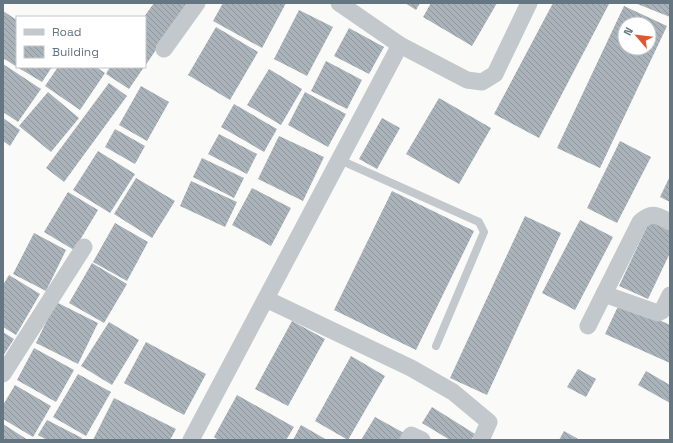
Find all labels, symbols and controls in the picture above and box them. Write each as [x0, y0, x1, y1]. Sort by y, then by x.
legend [16, 16, 146, 68]
north arrow [617, 16, 657, 56]
text: Road [52, 24, 81, 40]
text: N [620, 25, 636, 38]
text: Building [52, 44, 99, 60]

